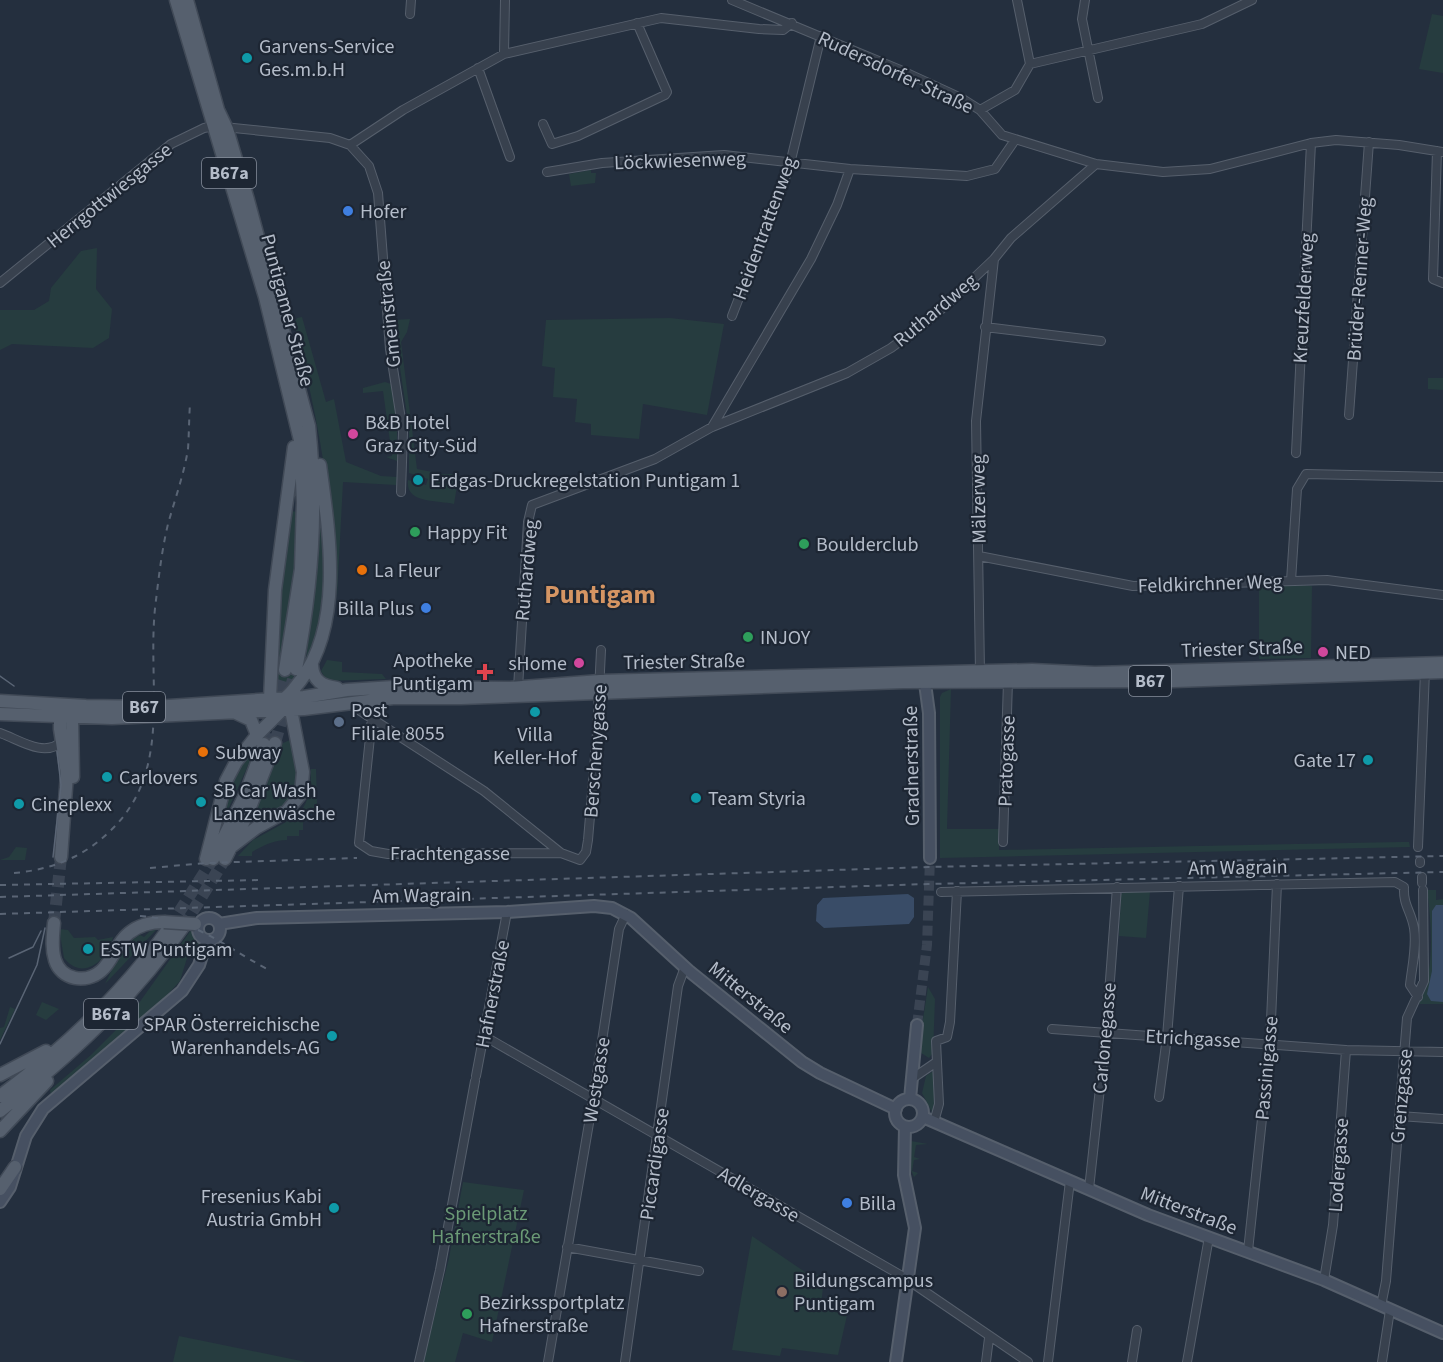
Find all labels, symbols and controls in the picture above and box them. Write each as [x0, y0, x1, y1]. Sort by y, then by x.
street label: Rudersdorfer Straße [813, 25, 978, 121]
place label: Garvens-Service Ges.m.b.H [259, 33, 394, 84]
marker: Garvens-Service Ges.m.b.H [240, 51, 254, 65]
street label: Herrgottwiesgasse [41, 136, 178, 255]
street label: Löckwiesenweg [614, 145, 746, 177]
street label: Heidentrattenweg [726, 153, 804, 304]
road number: B67a [202, 158, 256, 188]
street label: Brüder-Renner-Weg [1340, 196, 1380, 362]
place label: Hofer [360, 198, 406, 226]
marker: Hofer [341, 204, 355, 218]
street label: Puntigamer Straße [253, 231, 321, 390]
street label: Kreuzfelderweg [1287, 232, 1321, 364]
street label: Gmeinstraße [369, 259, 409, 369]
street label: Ruthardweg [888, 267, 984, 354]
place label: B&B Hotel Graz City-Süd [365, 409, 477, 460]
marker: B&B Hotel Graz City-Süd [346, 427, 360, 441]
street label: Mälzerweg [964, 454, 994, 544]
place label: Erdgas-Druckregelstation Puntigam 1 [430, 467, 740, 495]
marker: Erdgas-Druckregelstation Puntigam 1 [411, 473, 425, 487]
street label: Ruthardweg [509, 518, 545, 622]
place label: Happy Fit [427, 519, 507, 547]
marker: Happy Fit [408, 525, 422, 539]
place label: Boulderclub [816, 531, 919, 559]
marker: Boulderclub [797, 537, 811, 551]
place label: La Fleur [374, 557, 441, 585]
marker: La Fleur [355, 563, 369, 577]
street label: Feldkirchner Weg [1137, 567, 1283, 601]
district label: Puntigam [544, 576, 656, 613]
place label: Billa Plus [337, 595, 414, 623]
marker: Billa Plus [419, 601, 433, 615]
place label: INJOY [760, 624, 811, 652]
marker: INJOY [741, 630, 755, 644]
street label: Triester Straße [1181, 633, 1303, 665]
place label: NED [1335, 639, 1371, 667]
marker: NED [1316, 645, 1330, 659]
place label: Apotheke Puntigam [392, 647, 473, 698]
street label: Triester Straße [623, 647, 745, 677]
place label: sHome [508, 650, 567, 678]
marker: sHome [572, 656, 586, 670]
marker: Apotheke Puntigam [478, 665, 492, 679]
road number: B67 [1129, 666, 1171, 696]
street label: Berschenygasse [577, 683, 615, 819]
road number: B67 [123, 692, 165, 722]
place label: Post Filiale 8055 [351, 697, 445, 748]
marker: Villa Keller-Hof [528, 705, 542, 719]
street label: Gradnerstraße [897, 705, 927, 826]
marker: Post Filiale 8055 [332, 715, 346, 729]
street label: Pratogasse [991, 715, 1023, 807]
place label: Villa Keller-Hof [493, 721, 578, 772]
place label: Subway [215, 739, 282, 767]
marker: Subway [196, 745, 210, 759]
place label: Gate 17 [1294, 747, 1356, 775]
marker: Gate 17 [1361, 753, 1375, 767]
place label: Carlovers [119, 764, 198, 792]
marker: Carlovers [100, 770, 114, 784]
place label: SB Car Wash Lanzenwäsche [213, 777, 336, 828]
place label: Team Styria [708, 785, 806, 813]
place label: Cineplexx [31, 791, 112, 819]
marker: Team Styria [689, 791, 703, 805]
marker: SB Car Wash Lanzenwäsche [194, 795, 208, 809]
marker: Cineplexx [12, 797, 26, 811]
street label: Frachtengasse [390, 840, 510, 868]
street label: Am Wagrain [1188, 853, 1288, 883]
street label: Am Wagrain [372, 881, 472, 911]
place label: ESTW Puntigam [100, 936, 233, 964]
street label: Hafnerstraße [469, 938, 517, 1051]
marker: ESTW Puntigam [81, 942, 95, 956]
street label: Mitterstraße [702, 955, 799, 1041]
street label: Carlonegasse [1086, 981, 1124, 1095]
road number: B67a [84, 999, 138, 1029]
place label: SPAR Österreichische Warenhandels-AG [143, 1011, 320, 1062]
street label: Passinigasse [1248, 1015, 1286, 1121]
street label: Etrichgasse [1145, 1023, 1241, 1055]
marker: SPAR Österreichische Warenhandels-AG [325, 1029, 339, 1043]
street label: Westgasse [576, 1035, 618, 1125]
street label: Grenzgasse [1384, 1048, 1420, 1145]
street label: Piccardigasse [633, 1106, 677, 1222]
street label: Lodergasse [1322, 1117, 1356, 1213]
street label: Adlergasse [712, 1160, 805, 1230]
street label: Mitterstraße [1136, 1180, 1241, 1242]
place label: Fresenius Kabi Austria GmbH [201, 1183, 322, 1234]
place label: Billa [859, 1190, 896, 1218]
marker: Billa [840, 1196, 854, 1210]
park label: Spielplatz Hafnerstraße [431, 1200, 541, 1251]
marker: Fresenius Kabi Austria GmbH [327, 1201, 341, 1215]
place label: Bildungscampus Puntigam [794, 1267, 933, 1318]
marker: Bildungscampus Puntigam [775, 1285, 789, 1299]
place label: Bezirkssportplatz Hafnerstraße [479, 1289, 625, 1340]
marker: Bezirkssportplatz Hafnerstraße [460, 1307, 474, 1321]

